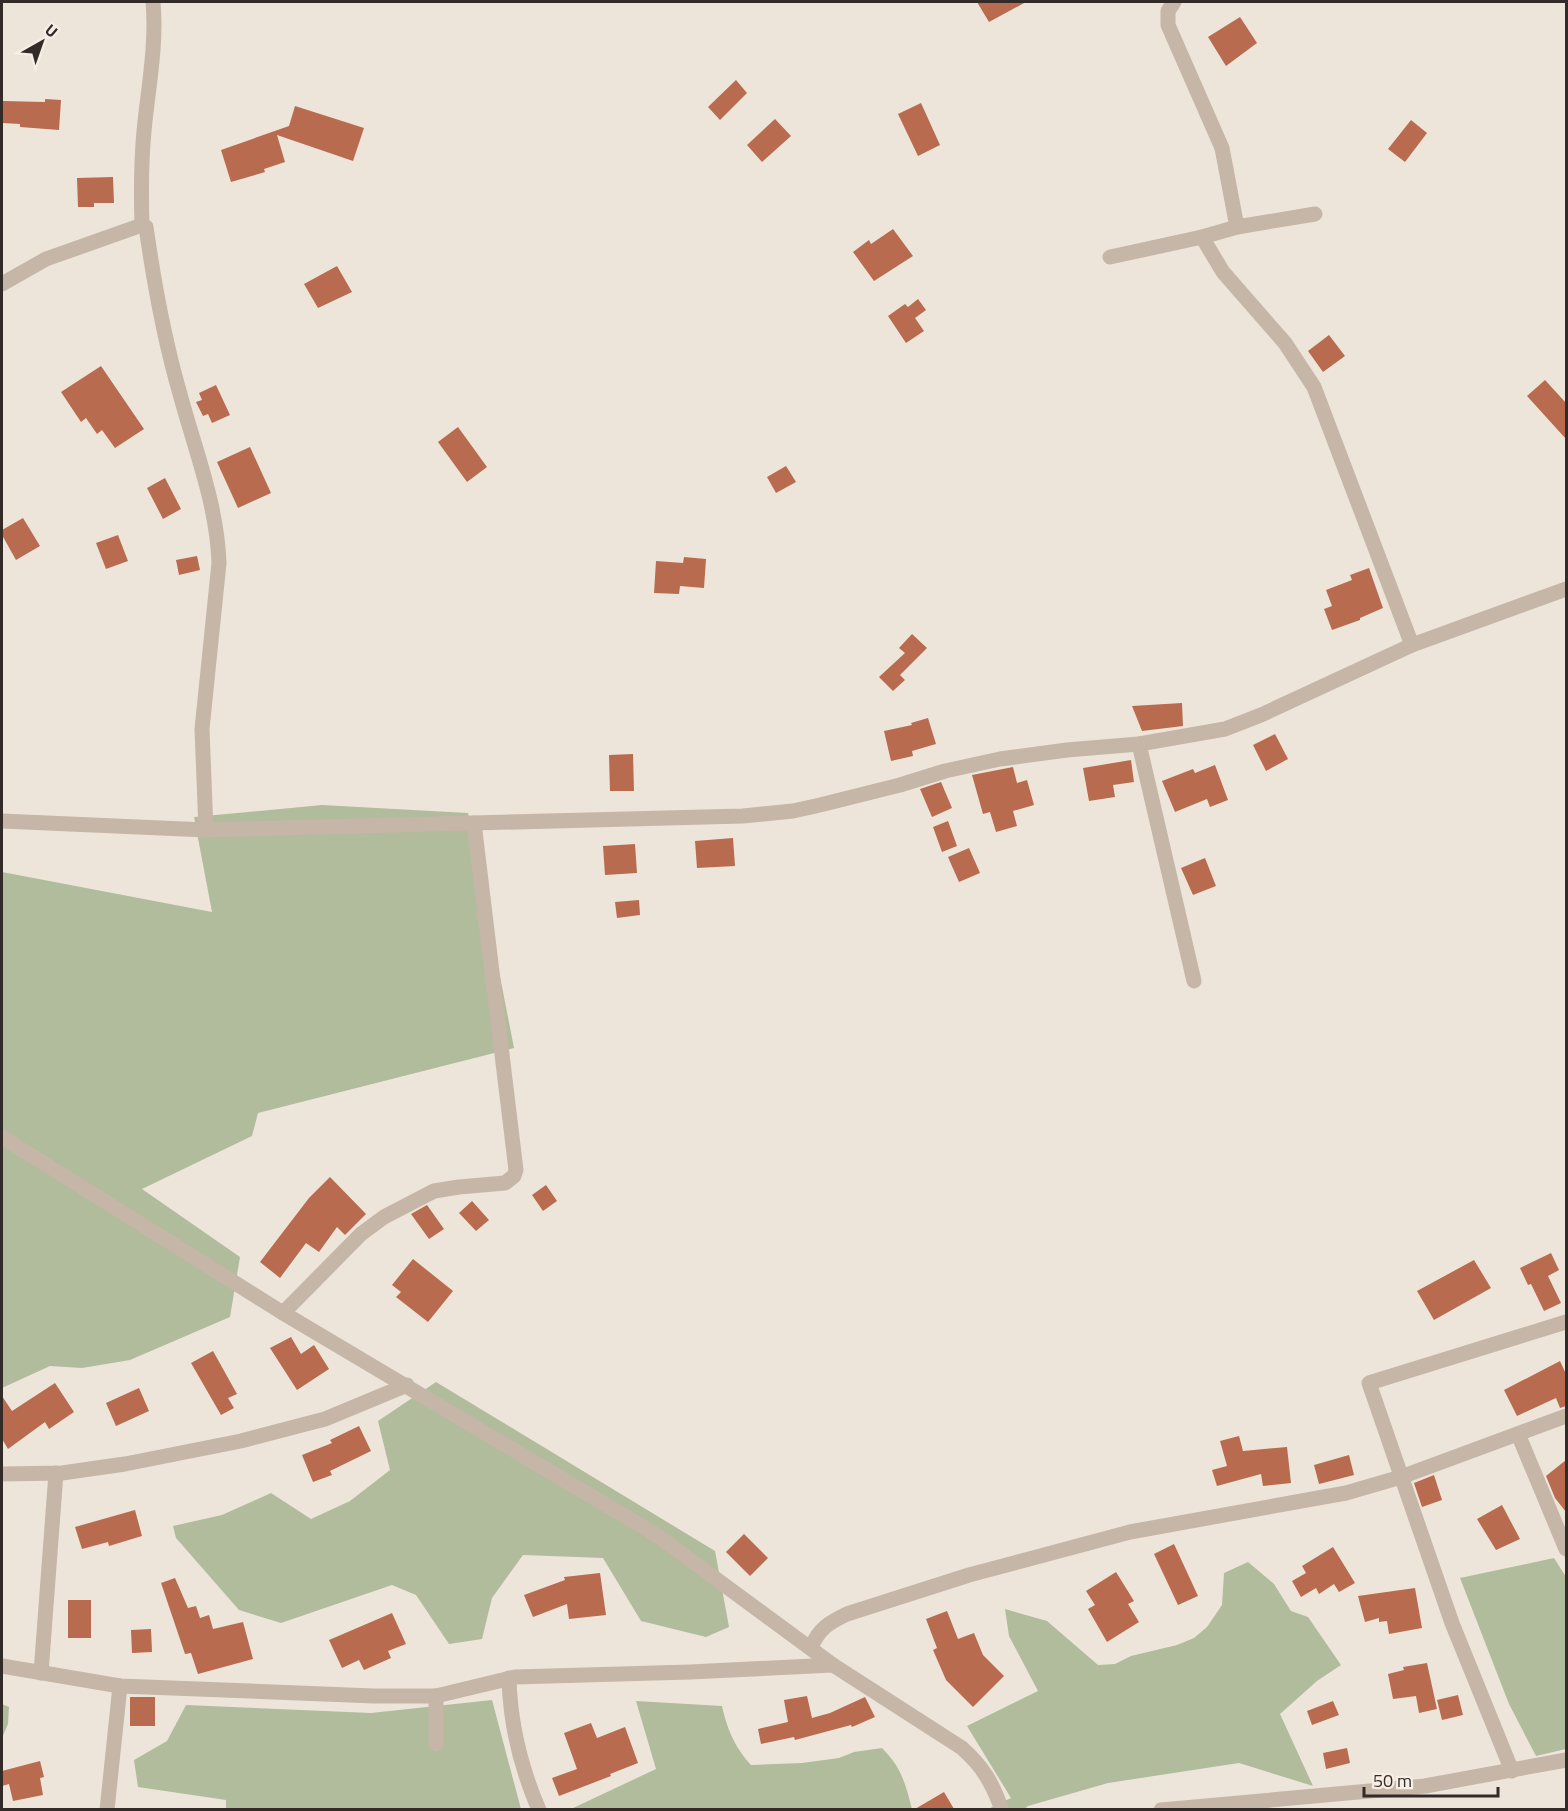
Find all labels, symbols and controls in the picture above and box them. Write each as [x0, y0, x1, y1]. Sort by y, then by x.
north arrow [12, 12, 72, 72]
text: U [40, 18, 63, 43]
scale bar [1364, 1760, 1498, 1798]
text: 50 m [1373, 1767, 1412, 1794]

